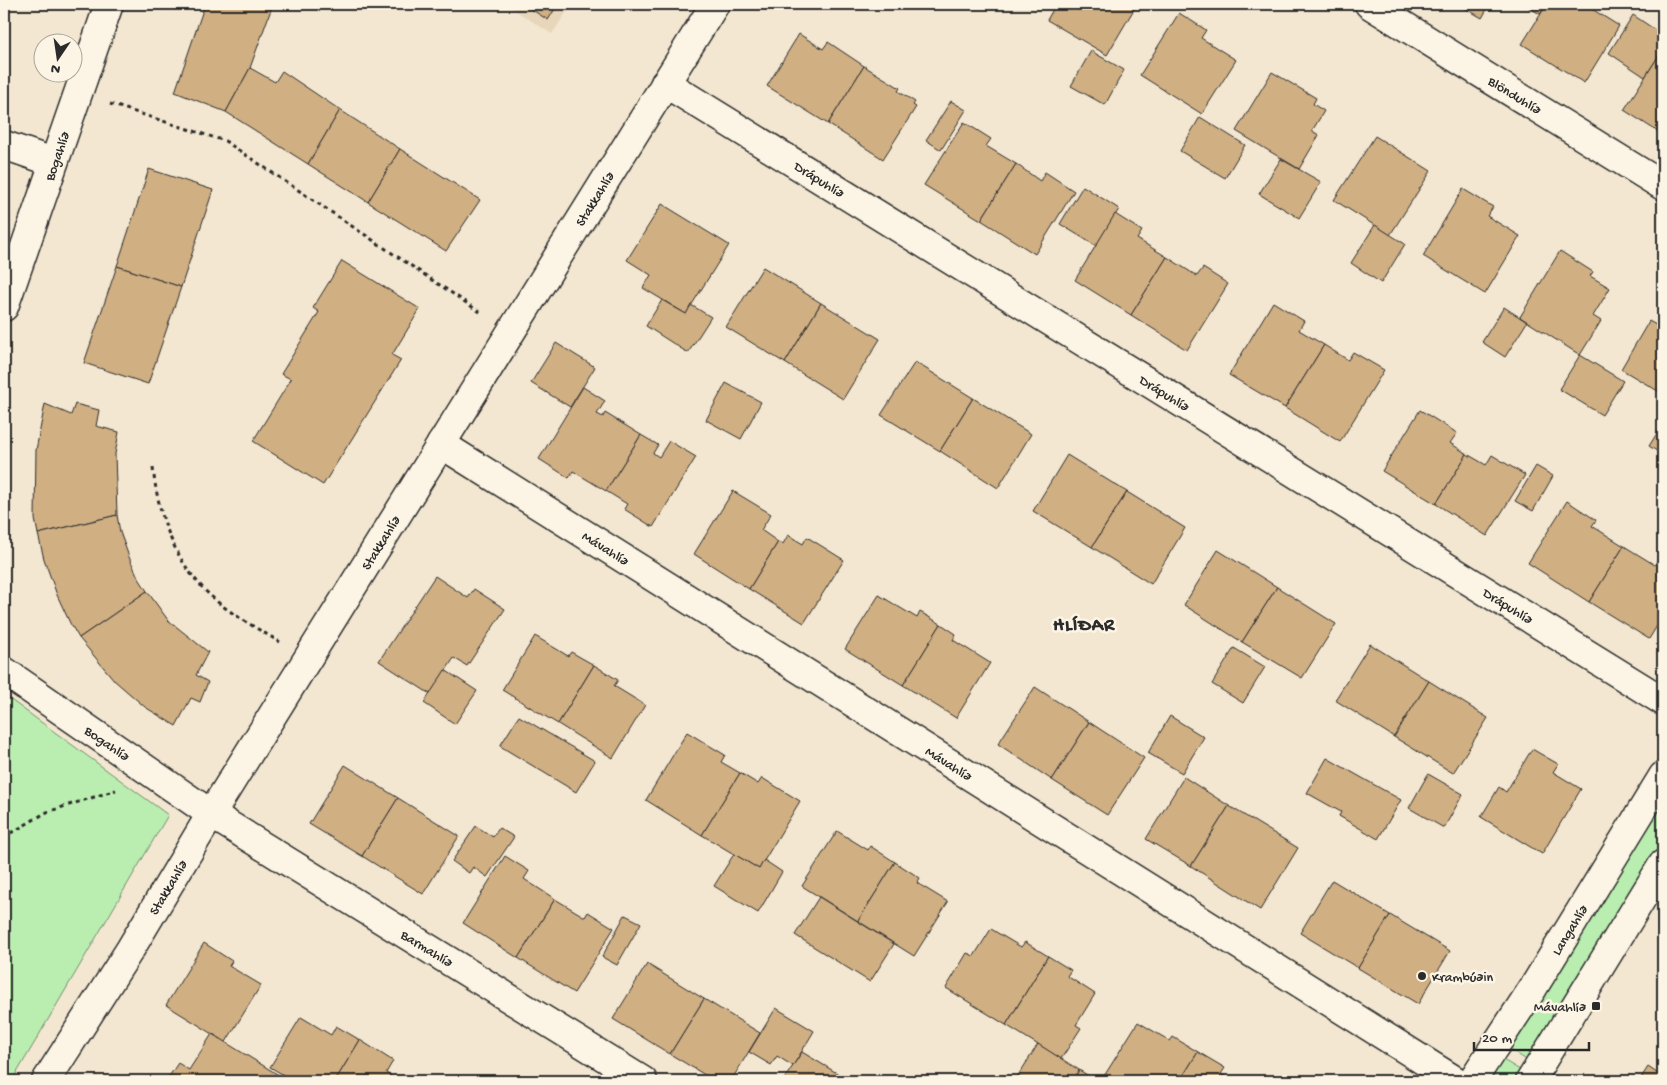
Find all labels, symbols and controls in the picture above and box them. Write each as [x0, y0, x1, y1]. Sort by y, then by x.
north arrow [32, 32, 82, 82]
text: N [49, 59, 62, 78]
street label: Blönduhlíð [1483, 73, 1544, 120]
street label: Bogahlíð [42, 130, 75, 184]
street label: Drápuhlíð [789, 158, 847, 203]
street label: Stakkahlíð [573, 169, 620, 230]
street label: Drápuhlíð [1134, 372, 1192, 417]
street label: Stakkahlíð [359, 513, 406, 574]
street label: Mávahlíð [578, 529, 631, 571]
street label: Drápuhlíð [1478, 585, 1535, 629]
district label: HLÍÐAR [1053, 615, 1115, 638]
street label: Bogahlíð [80, 723, 132, 766]
street label: Mávahlíð [921, 744, 975, 786]
street label: Stakkahlíð [147, 858, 193, 919]
street label: Langahlíð [1549, 902, 1593, 959]
street label: Barmahlíð [396, 927, 455, 972]
marker: Krambúðin [1416, 970, 1428, 982]
place label: Krambúðin [1432, 970, 1493, 987]
place label: Mávahlíð [1534, 1000, 1586, 1017]
marker: Mávahlíð [1590, 1000, 1602, 1012]
scale bar [1474, 1020, 1590, 1052]
text: 20 m [1482, 1030, 1512, 1048]

